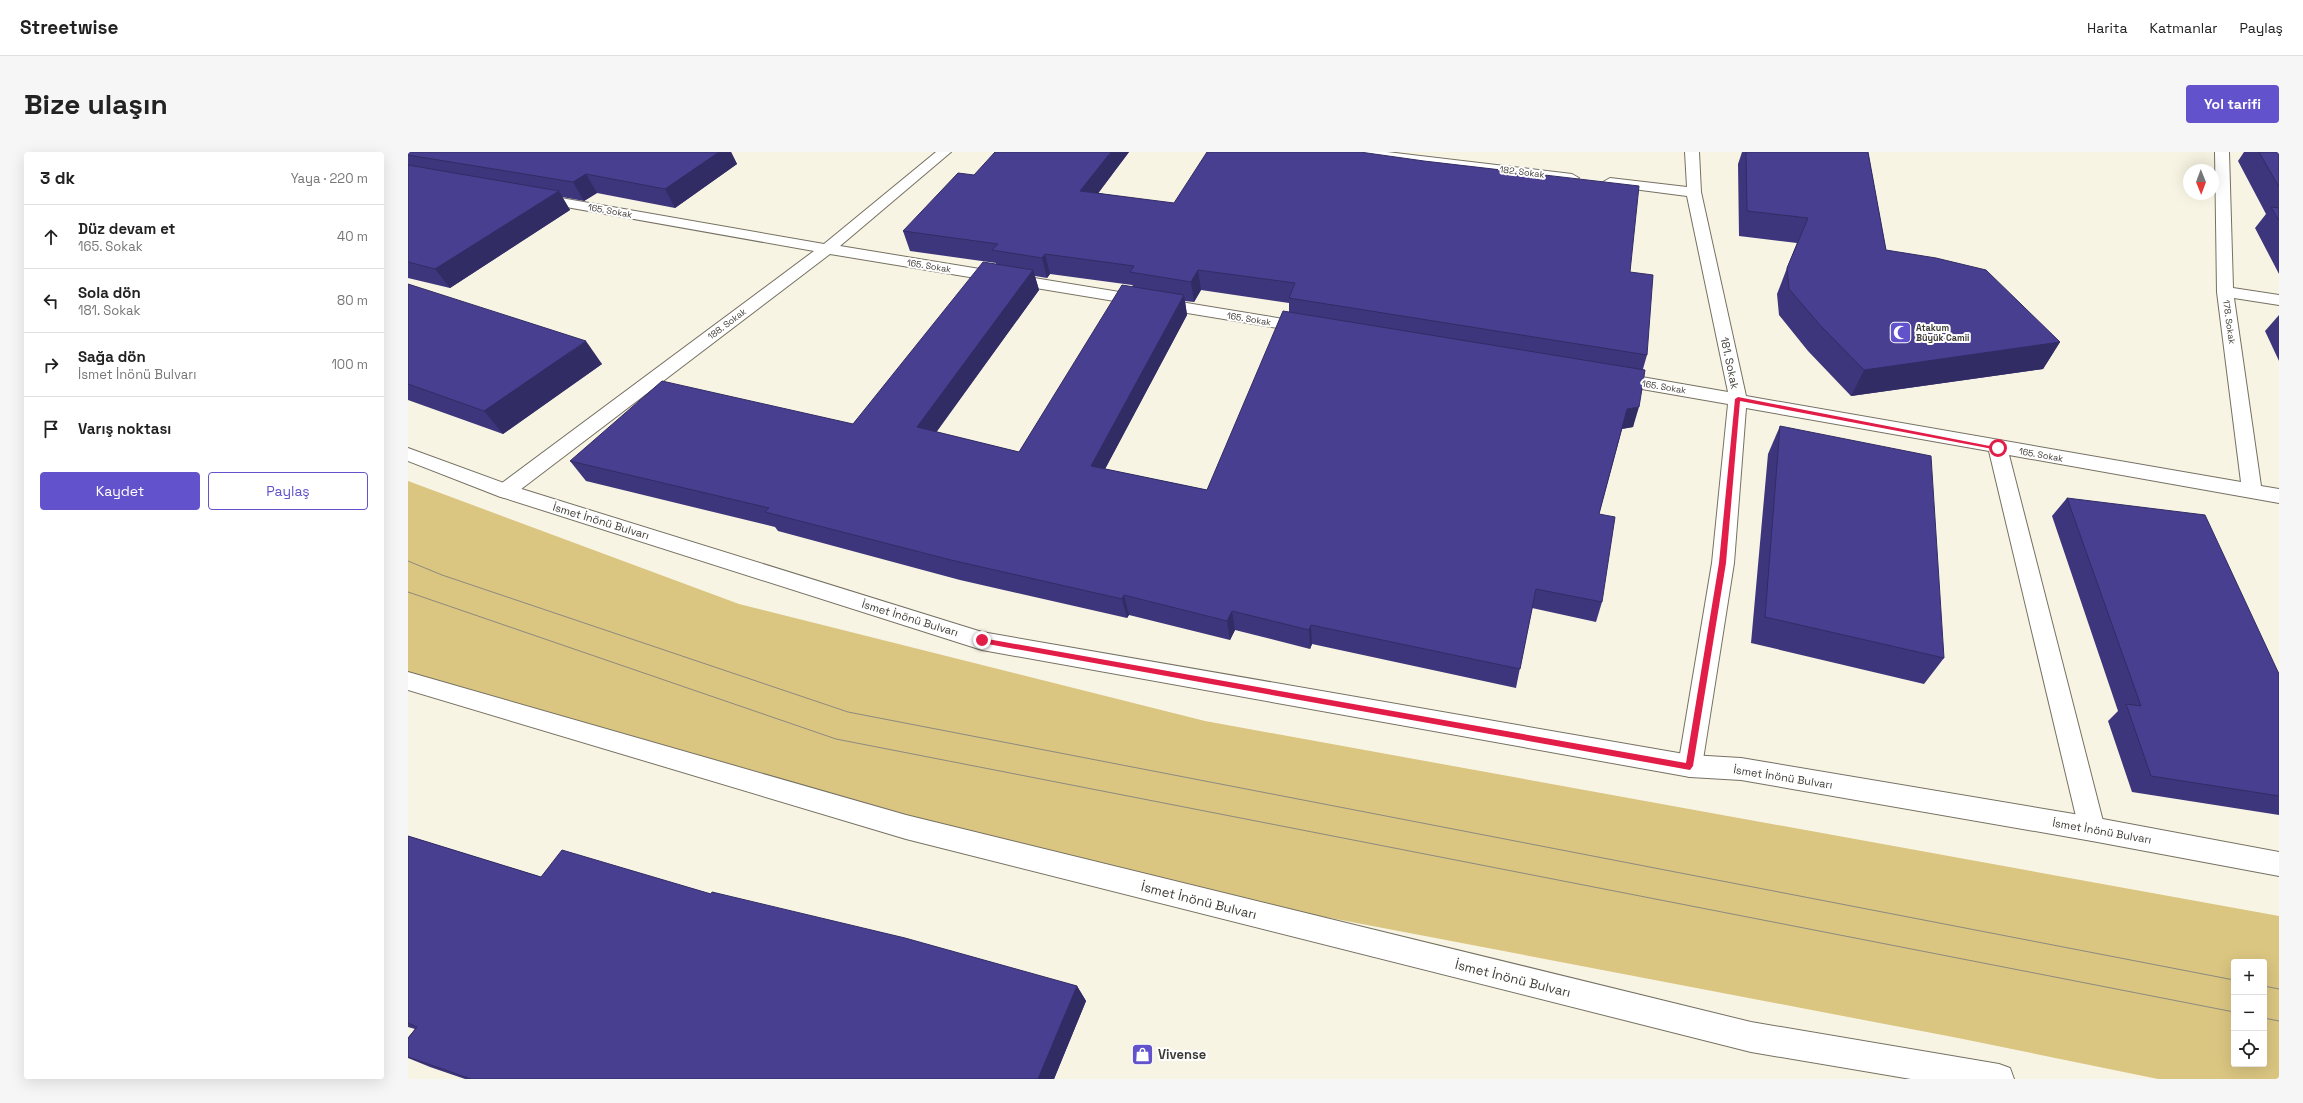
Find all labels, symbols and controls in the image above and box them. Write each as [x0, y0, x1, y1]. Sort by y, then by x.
text: Streetwise [20, 15, 119, 40]
text: Harita [2087, 19, 2127, 37]
text: Katmanlar [2149, 19, 2218, 37]
text: Paylaş [2240, 19, 2283, 37]
button: Yol tarifi [2186, 85, 2279, 123]
text: Bize ulaşın [24, 86, 168, 122]
street label: 182. Sokak [1499, 163, 1545, 181]
north arrow [2183, 164, 2219, 200]
text: 3 dk [40, 167, 75, 189]
text: Yaya · 220 m [291, 170, 368, 187]
street label: 165. Sokak [587, 201, 633, 221]
text: Düz devam et [78, 219, 175, 238]
icon: ahead [40, 226, 62, 248]
text: 40 m [337, 228, 368, 245]
text: 165. Sokak [78, 238, 143, 255]
street label: 165. Sokak [906, 257, 952, 275]
text: Sola dön [78, 283, 141, 302]
icon: left [40, 290, 62, 312]
text: 80 m [337, 292, 368, 309]
street label: 178. Sokak [2220, 299, 2238, 345]
text: 181. Sokak [78, 302, 140, 319]
street label: 188. Sokak [705, 306, 749, 342]
street label: 165. Sokak [1226, 310, 1272, 328]
mosque icon: Atakum Büyük Camii [1888, 320, 1914, 346]
place label: Atakum Büyük Camii [1916, 322, 1969, 344]
street label: 181. Sokak [1718, 336, 1742, 390]
text: Sağa dön [78, 347, 146, 366]
icon: right [40, 354, 62, 376]
text: 100 m [331, 356, 368, 373]
text: İsmet İnönü Bulvarı [78, 366, 196, 383]
street label: 165. Sokak [1641, 378, 1687, 396]
icon: arrive [40, 418, 62, 440]
text: Varış noktası [78, 419, 171, 438]
route start [1989, 439, 2007, 457]
street label: 165. Sokak [2018, 445, 2064, 465]
button: Kaydet [40, 472, 200, 510]
button: Paylaş [208, 472, 368, 510]
street label: İsmet İnönü Bulvarı [551, 500, 651, 542]
street label: İsmet İnönü Bulvarı [860, 597, 960, 639]
route end [973, 631, 991, 649]
street label: İsmet İnönü Bulvarı [1732, 762, 1834, 792]
street label: İsmet İnönü Bulvarı [2051, 815, 2153, 847]
street label: İsmet İnönü Bulvarı [1139, 878, 1258, 923]
street label: İsmet İnönü Bulvarı [1453, 956, 1572, 1001]
map controls [2231, 959, 2267, 1067]
button: + [2231, 959, 2267, 995]
button: − [2231, 995, 2267, 1031]
button: locate [2231, 1031, 2267, 1067]
shop icon: Vivense [1130, 1041, 1156, 1067]
place label: Vivense [1158, 1046, 1206, 1063]

